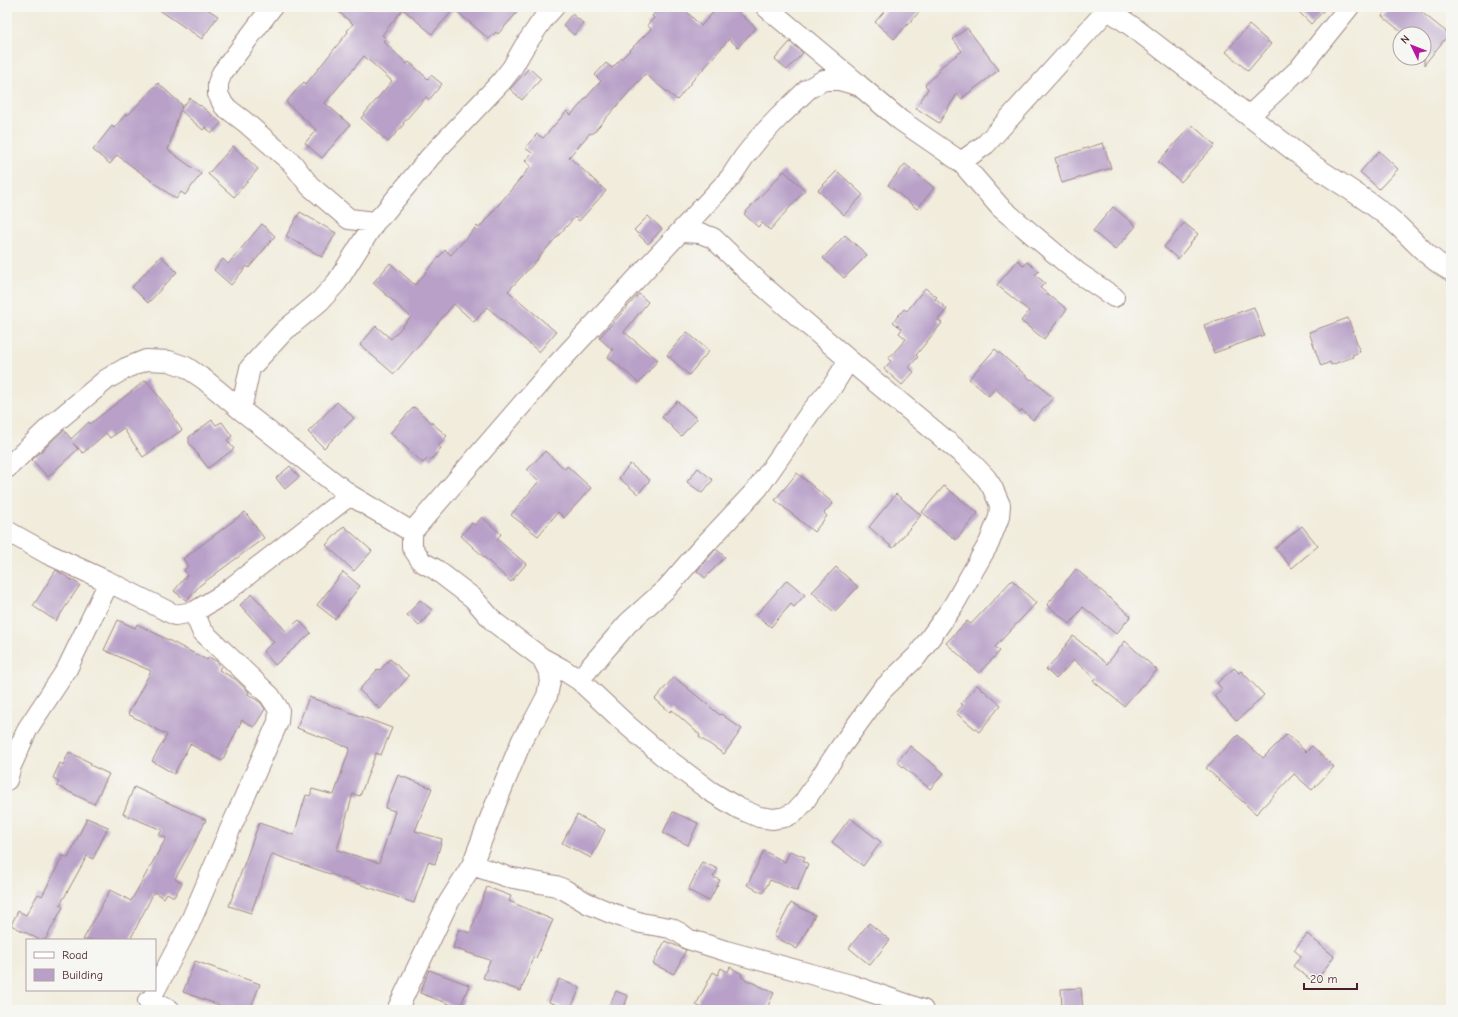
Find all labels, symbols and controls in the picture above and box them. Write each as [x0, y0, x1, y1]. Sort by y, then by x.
north arrow [1392, 26, 1432, 66]
text: N [1398, 32, 1412, 47]
legend [26, 939, 156, 991]
text: Road [62, 948, 88, 962]
scale bar [1304, 965, 1357, 991]
text: Building [62, 968, 103, 982]
text: 20 m [1310, 972, 1338, 986]

